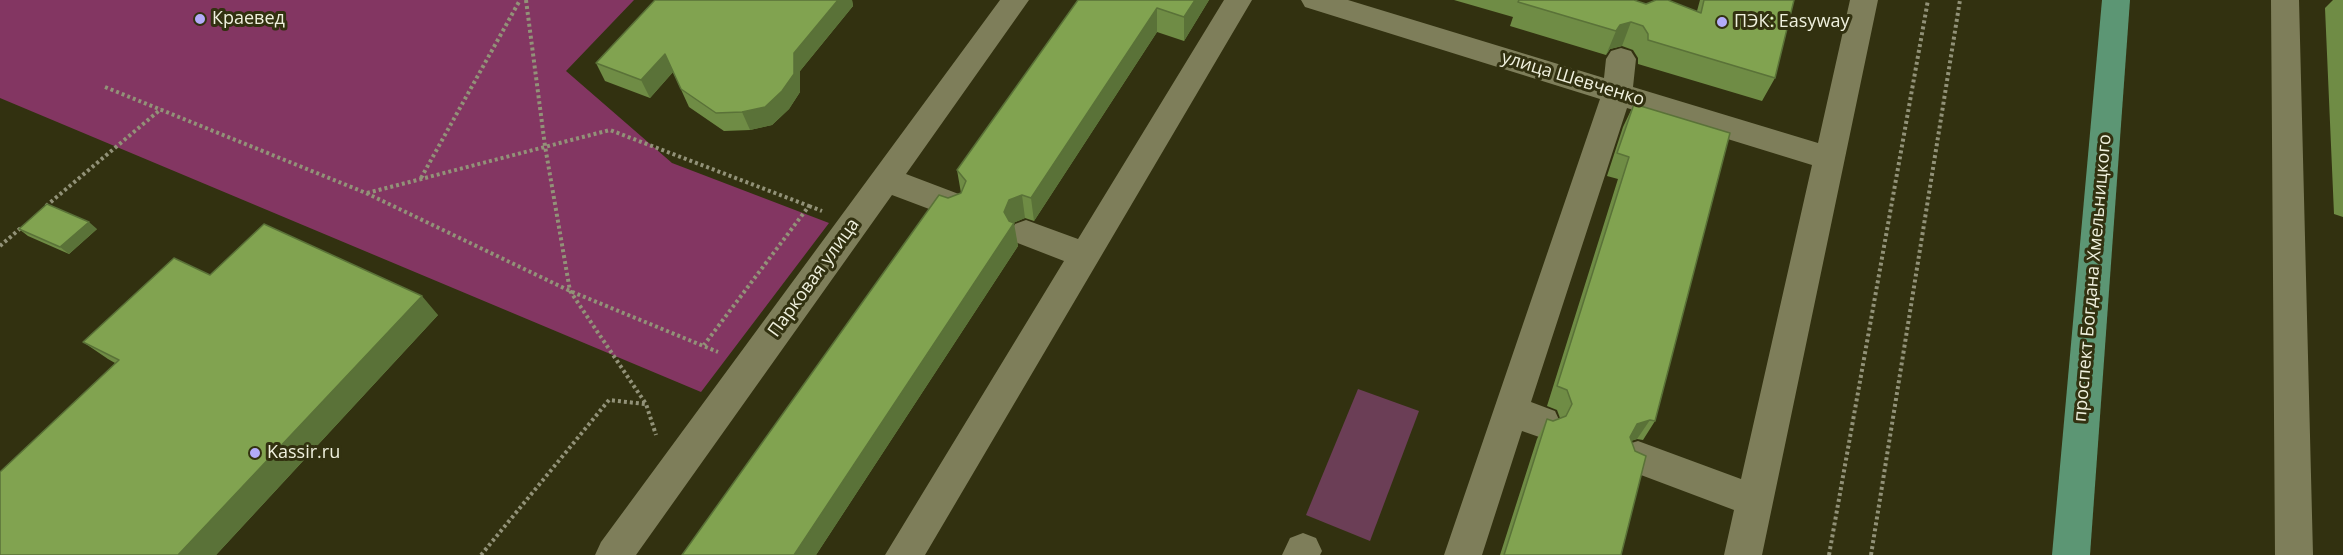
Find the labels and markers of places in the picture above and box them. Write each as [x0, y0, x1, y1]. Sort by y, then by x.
place label: Краевед [212, 8, 285, 30]
place label: ПЭК: Easyway [1734, 11, 1849, 33]
marker: Краевед [193, 12, 207, 26]
marker: ПЭК: Easyway [1715, 15, 1729, 29]
place label: Kassir.ru [267, 442, 340, 464]
marker: Kassir.ru [248, 446, 262, 460]

